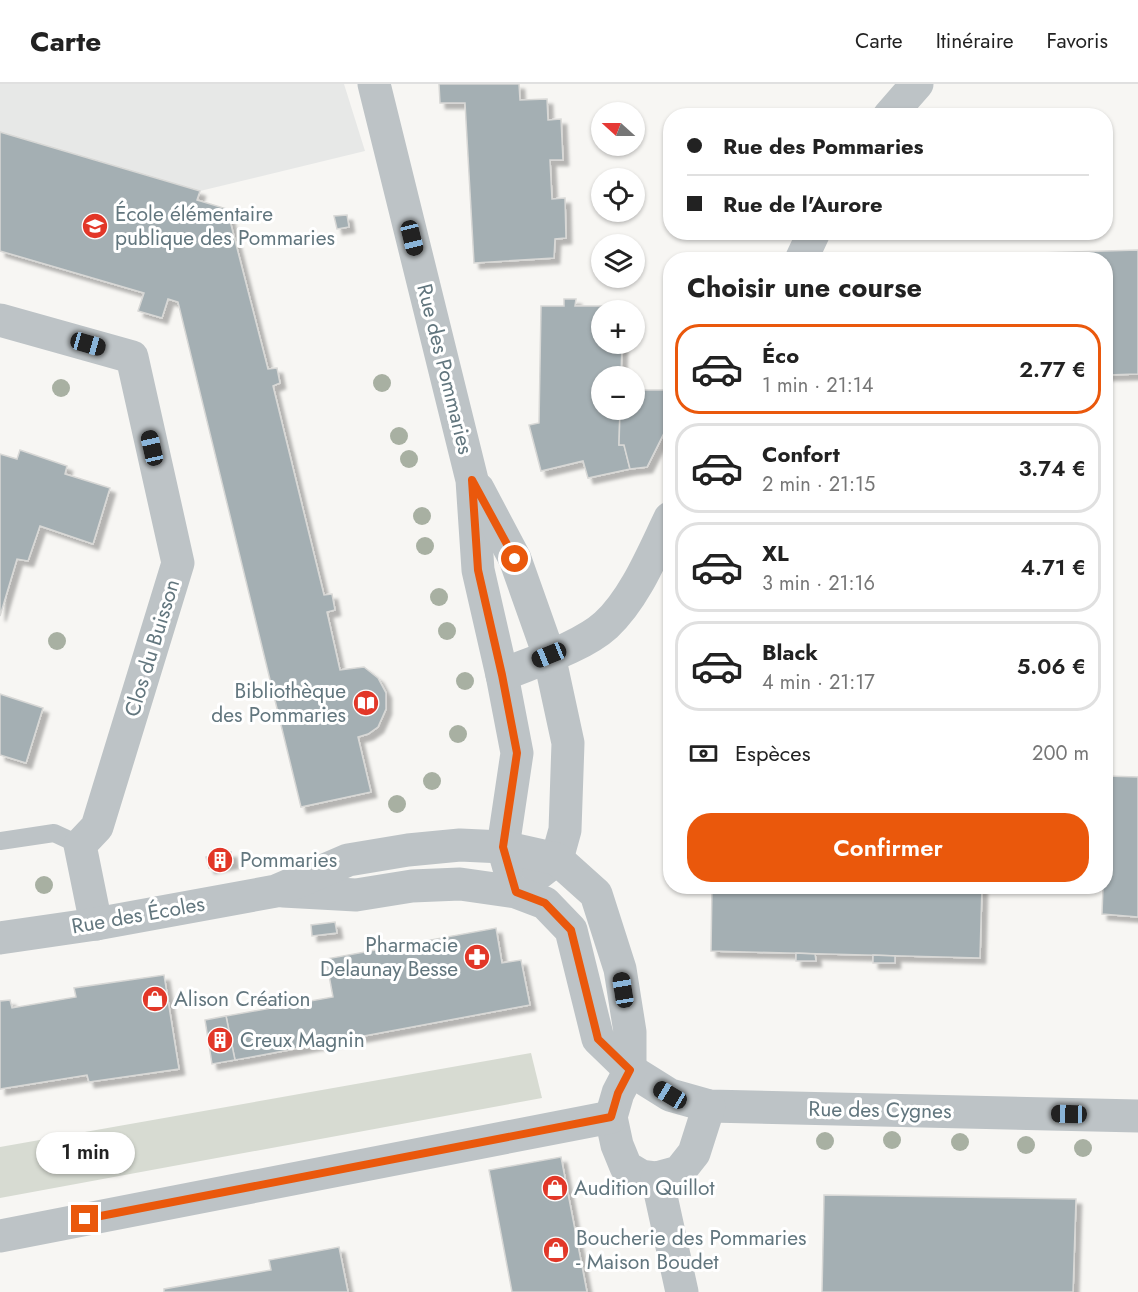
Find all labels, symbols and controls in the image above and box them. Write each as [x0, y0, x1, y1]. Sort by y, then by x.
text: Carte [30, 21, 101, 62]
text: Carte [855, 26, 903, 56]
text: Itinéraire [936, 26, 1014, 56]
text: Favoris [1047, 26, 1108, 56]
north arrow [591, 102, 645, 156]
map controls [591, 102, 645, 420]
text: Rue des Pommaries [723, 130, 924, 162]
button: locate [591, 168, 645, 222]
text: Rue de l'Aurore [723, 188, 883, 220]
place label: École élémentaire publique des Pommaries [115, 199, 335, 253]
school or university icon: École élémentaire publique des Pommaries [80, 211, 110, 241]
car [399, 218, 425, 258]
button: layers [591, 234, 645, 288]
text: Choisir une course [687, 268, 922, 307]
street label: Rue des Pommaries [409, 281, 481, 457]
button: + [591, 300, 645, 354]
car [68, 330, 108, 358]
text: Éco [762, 339, 799, 371]
icon: car [690, 342, 744, 396]
text: 2.77 € [1019, 353, 1086, 385]
button: − [591, 366, 645, 420]
text: 1 min · 21:14 [762, 371, 873, 400]
car [139, 428, 165, 468]
text: Confort [762, 438, 840, 470]
icon: car [690, 441, 744, 495]
text: 3.74 € [1018, 452, 1086, 484]
text: 2 min · 21:15 [762, 470, 875, 499]
text: XL [762, 537, 789, 569]
icon: car [690, 540, 744, 594]
route start [501, 545, 528, 572]
text: 4.71 € [1020, 551, 1086, 583]
text: 3 min · 21:16 [762, 569, 875, 598]
street label: Clos du Buisson [117, 576, 187, 720]
text: Black [762, 636, 818, 668]
icon: car [690, 639, 744, 693]
car [529, 640, 569, 670]
text: 5.06 € [1017, 650, 1086, 682]
text: 4 min · 21:17 [762, 668, 875, 697]
place label: Bibliothèque des Pommaries [211, 676, 346, 730]
library icon: Bibliothèque des Pommaries [351, 688, 381, 718]
icon: cash [687, 737, 720, 770]
text: Espèces [735, 737, 811, 769]
text: 200 m [1032, 739, 1089, 768]
button: Confirmer [687, 813, 1089, 882]
building icon: Pommaries [205, 845, 235, 875]
place label: Pommaries [240, 845, 337, 875]
street label: Rue des Écoles [69, 889, 207, 941]
place label: Pharmacie Delaunay Besse [320, 930, 458, 984]
pharmacy icon: Pharmacie Delaunay Besse [462, 942, 492, 972]
car [611, 971, 635, 1009]
shop icon: Alison Création [140, 984, 170, 1014]
place label: Alison Création [174, 984, 311, 1014]
building icon: Creux Magnin [205, 1025, 235, 1055]
place label: Creux Magnin [240, 1025, 365, 1055]
car [650, 1078, 690, 1112]
street label: Rue des Cygnes [808, 1094, 952, 1126]
car [1051, 1105, 1087, 1123]
callout: 1 min [36, 1132, 134, 1174]
text: 1 min [61, 1138, 110, 1167]
shop icon: Audition Quillot [540, 1173, 570, 1203]
place label: Audition Quillot [574, 1173, 714, 1203]
route end [71, 1205, 98, 1232]
place label: Boucherie des Pommaries - Maison Boudet [576, 1223, 807, 1277]
shop icon: Boucherie des Pommaries - Maison Boudet [541, 1235, 571, 1265]

